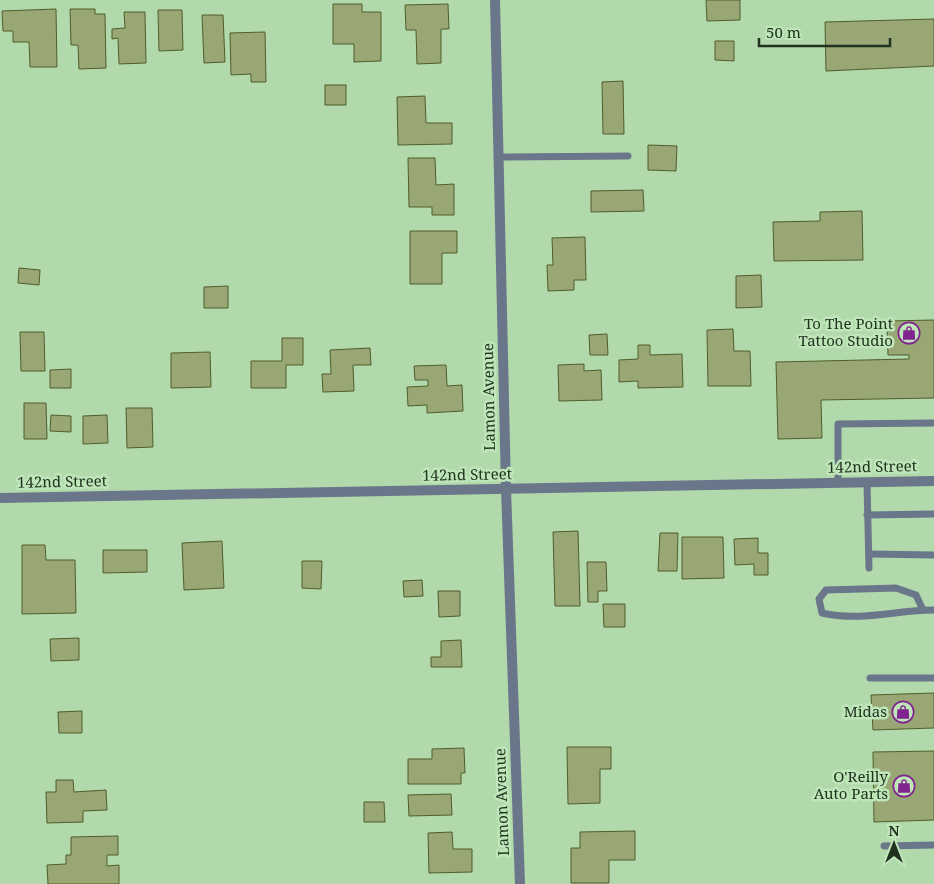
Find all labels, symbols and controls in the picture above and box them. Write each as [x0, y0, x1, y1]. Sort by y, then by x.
scale bar [759, 15, 890, 47]
text: 50 m [766, 22, 801, 42]
place label: To The Point Tattoo Studio [798, 313, 893, 350]
shop icon: To The Point Tattoo Studio [897, 321, 921, 345]
street label: Lamon Avenue [477, 343, 499, 451]
street label: 142nd Street [827, 455, 917, 477]
street label: 142nd Street [422, 463, 512, 485]
street label: 142nd Street [17, 470, 107, 492]
shop icon: Midas [891, 700, 915, 724]
place label: Midas [844, 701, 887, 721]
street label: Lamon Avenue [489, 748, 513, 856]
place label: O'Reilly Auto Parts [814, 766, 889, 803]
shop icon: O'Reilly Auto Parts [892, 774, 916, 798]
north arrow [869, 819, 919, 869]
text: N [888, 821, 900, 840]

